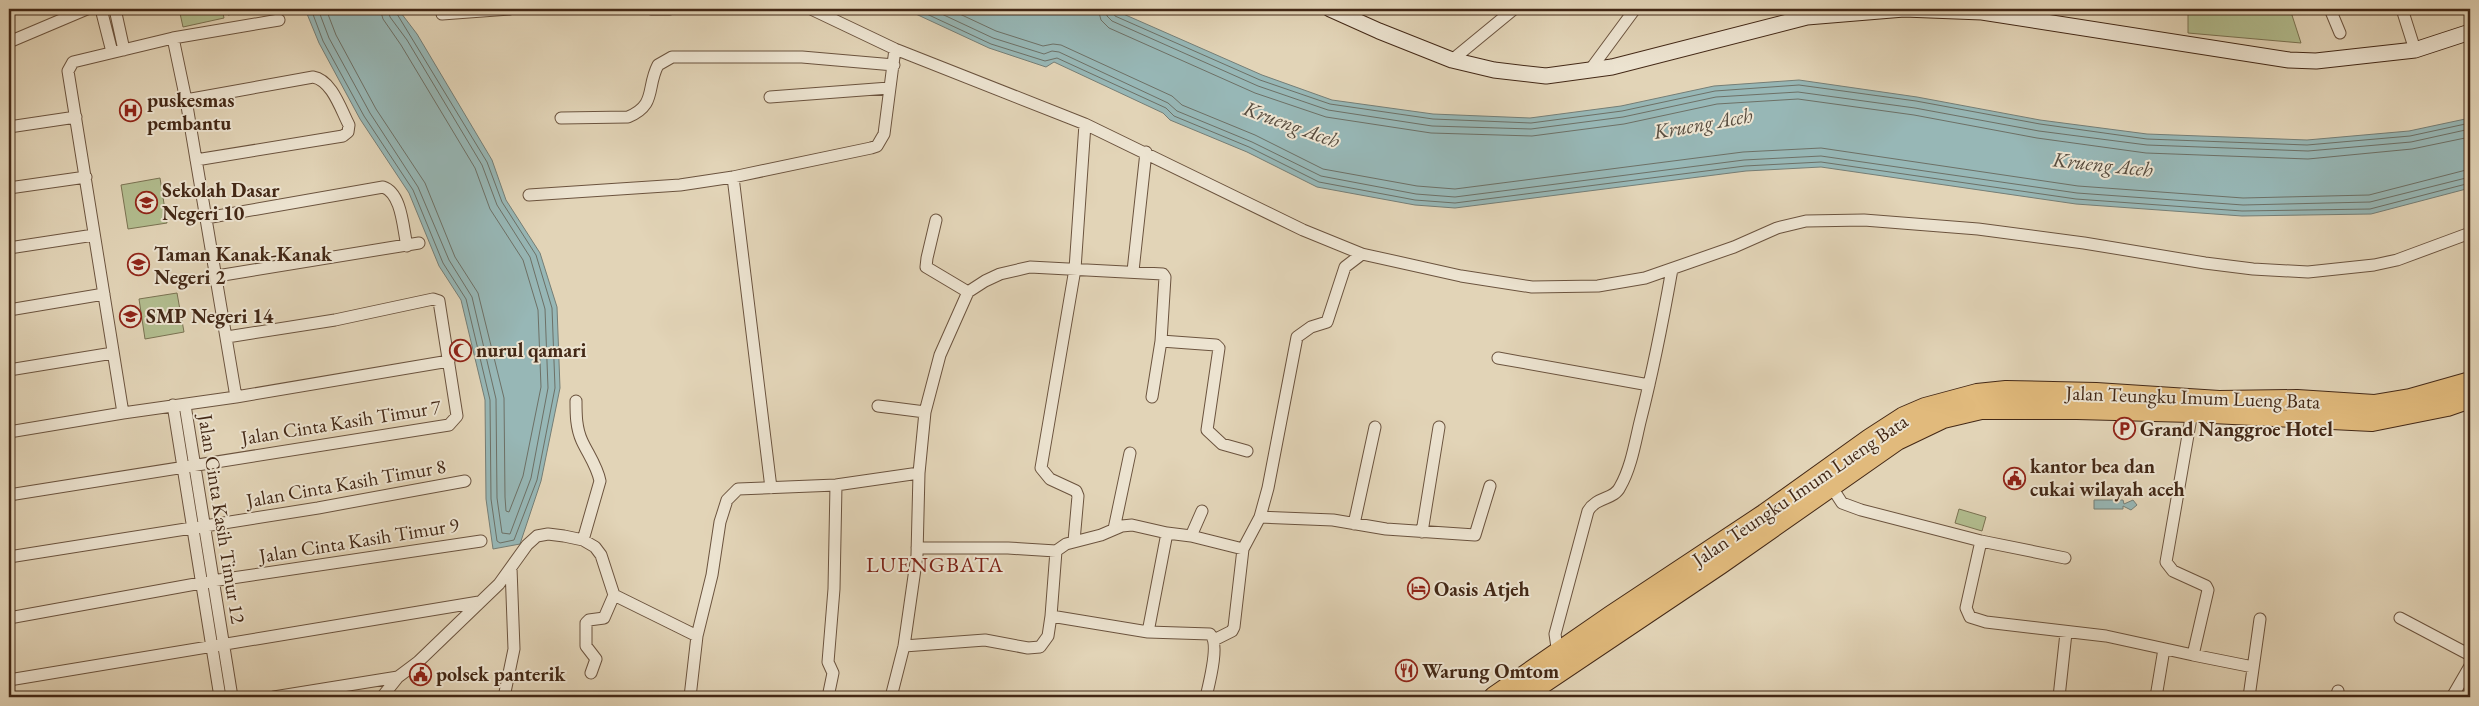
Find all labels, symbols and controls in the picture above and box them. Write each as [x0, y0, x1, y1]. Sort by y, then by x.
place label: puskesmas pembantu [147, 87, 234, 136]
water label: Krueng Aceh [1239, 94, 1344, 154]
hospital icon: puskesmas pembantu [119, 99, 143, 123]
water label: Krueng Aceh [1650, 101, 1755, 145]
water label: Krueng Aceh [2051, 145, 2154, 183]
place label: Sekolah Dasar Negeri 10 [162, 177, 280, 226]
school or university icon: Sekolah Dasar Negeri 10 [134, 190, 158, 214]
place label: Taman Kanak-Kanak Negeri 2 [154, 241, 333, 290]
school or university icon: Taman Kanak-Kanak Negeri 2 [126, 253, 150, 277]
place label: SMP Negeri 14 [146, 303, 274, 329]
school or university icon: SMP Negeri 14 [118, 304, 142, 328]
place label: nurul qamari [476, 337, 587, 363]
mosque icon: nurul qamari [448, 338, 472, 362]
street label: Jalan Teungku Imum Lueng Bata [2063, 379, 2321, 414]
street label: Jalan Cinta Kasih Timur 7 [237, 393, 443, 451]
street label: Jalan Teungku Imum Lueng Bata [1686, 408, 1913, 573]
street label: Jalan Cinta Kasih Timur 12 [192, 410, 251, 626]
place label: Grand Nanggroe Hotel [2140, 416, 2333, 442]
parking icon: Grand Nanggroe Hotel [2112, 417, 2136, 441]
street label: Jalan Cinta Kasih Timur 8 [242, 453, 448, 514]
place label: kantor bea dan cukai wilayah aceh [2030, 453, 2185, 502]
public building icon: kantor bea dan cukai wilayah aceh [2002, 466, 2026, 490]
street label: Jalan Cinta Kasih Timur 9 [255, 511, 461, 569]
district label: LUENGBATA [866, 550, 1004, 579]
place label: Oasis Atjeh [1434, 576, 1530, 602]
hotel icon: Oasis Atjeh [1406, 577, 1430, 601]
place label: Warung Omtom [1422, 658, 1559, 684]
restaurant icon: Warung Omtom [1394, 659, 1418, 683]
place label: polsek panterik [436, 661, 566, 687]
public building icon: polsek panterik [408, 662, 432, 686]

